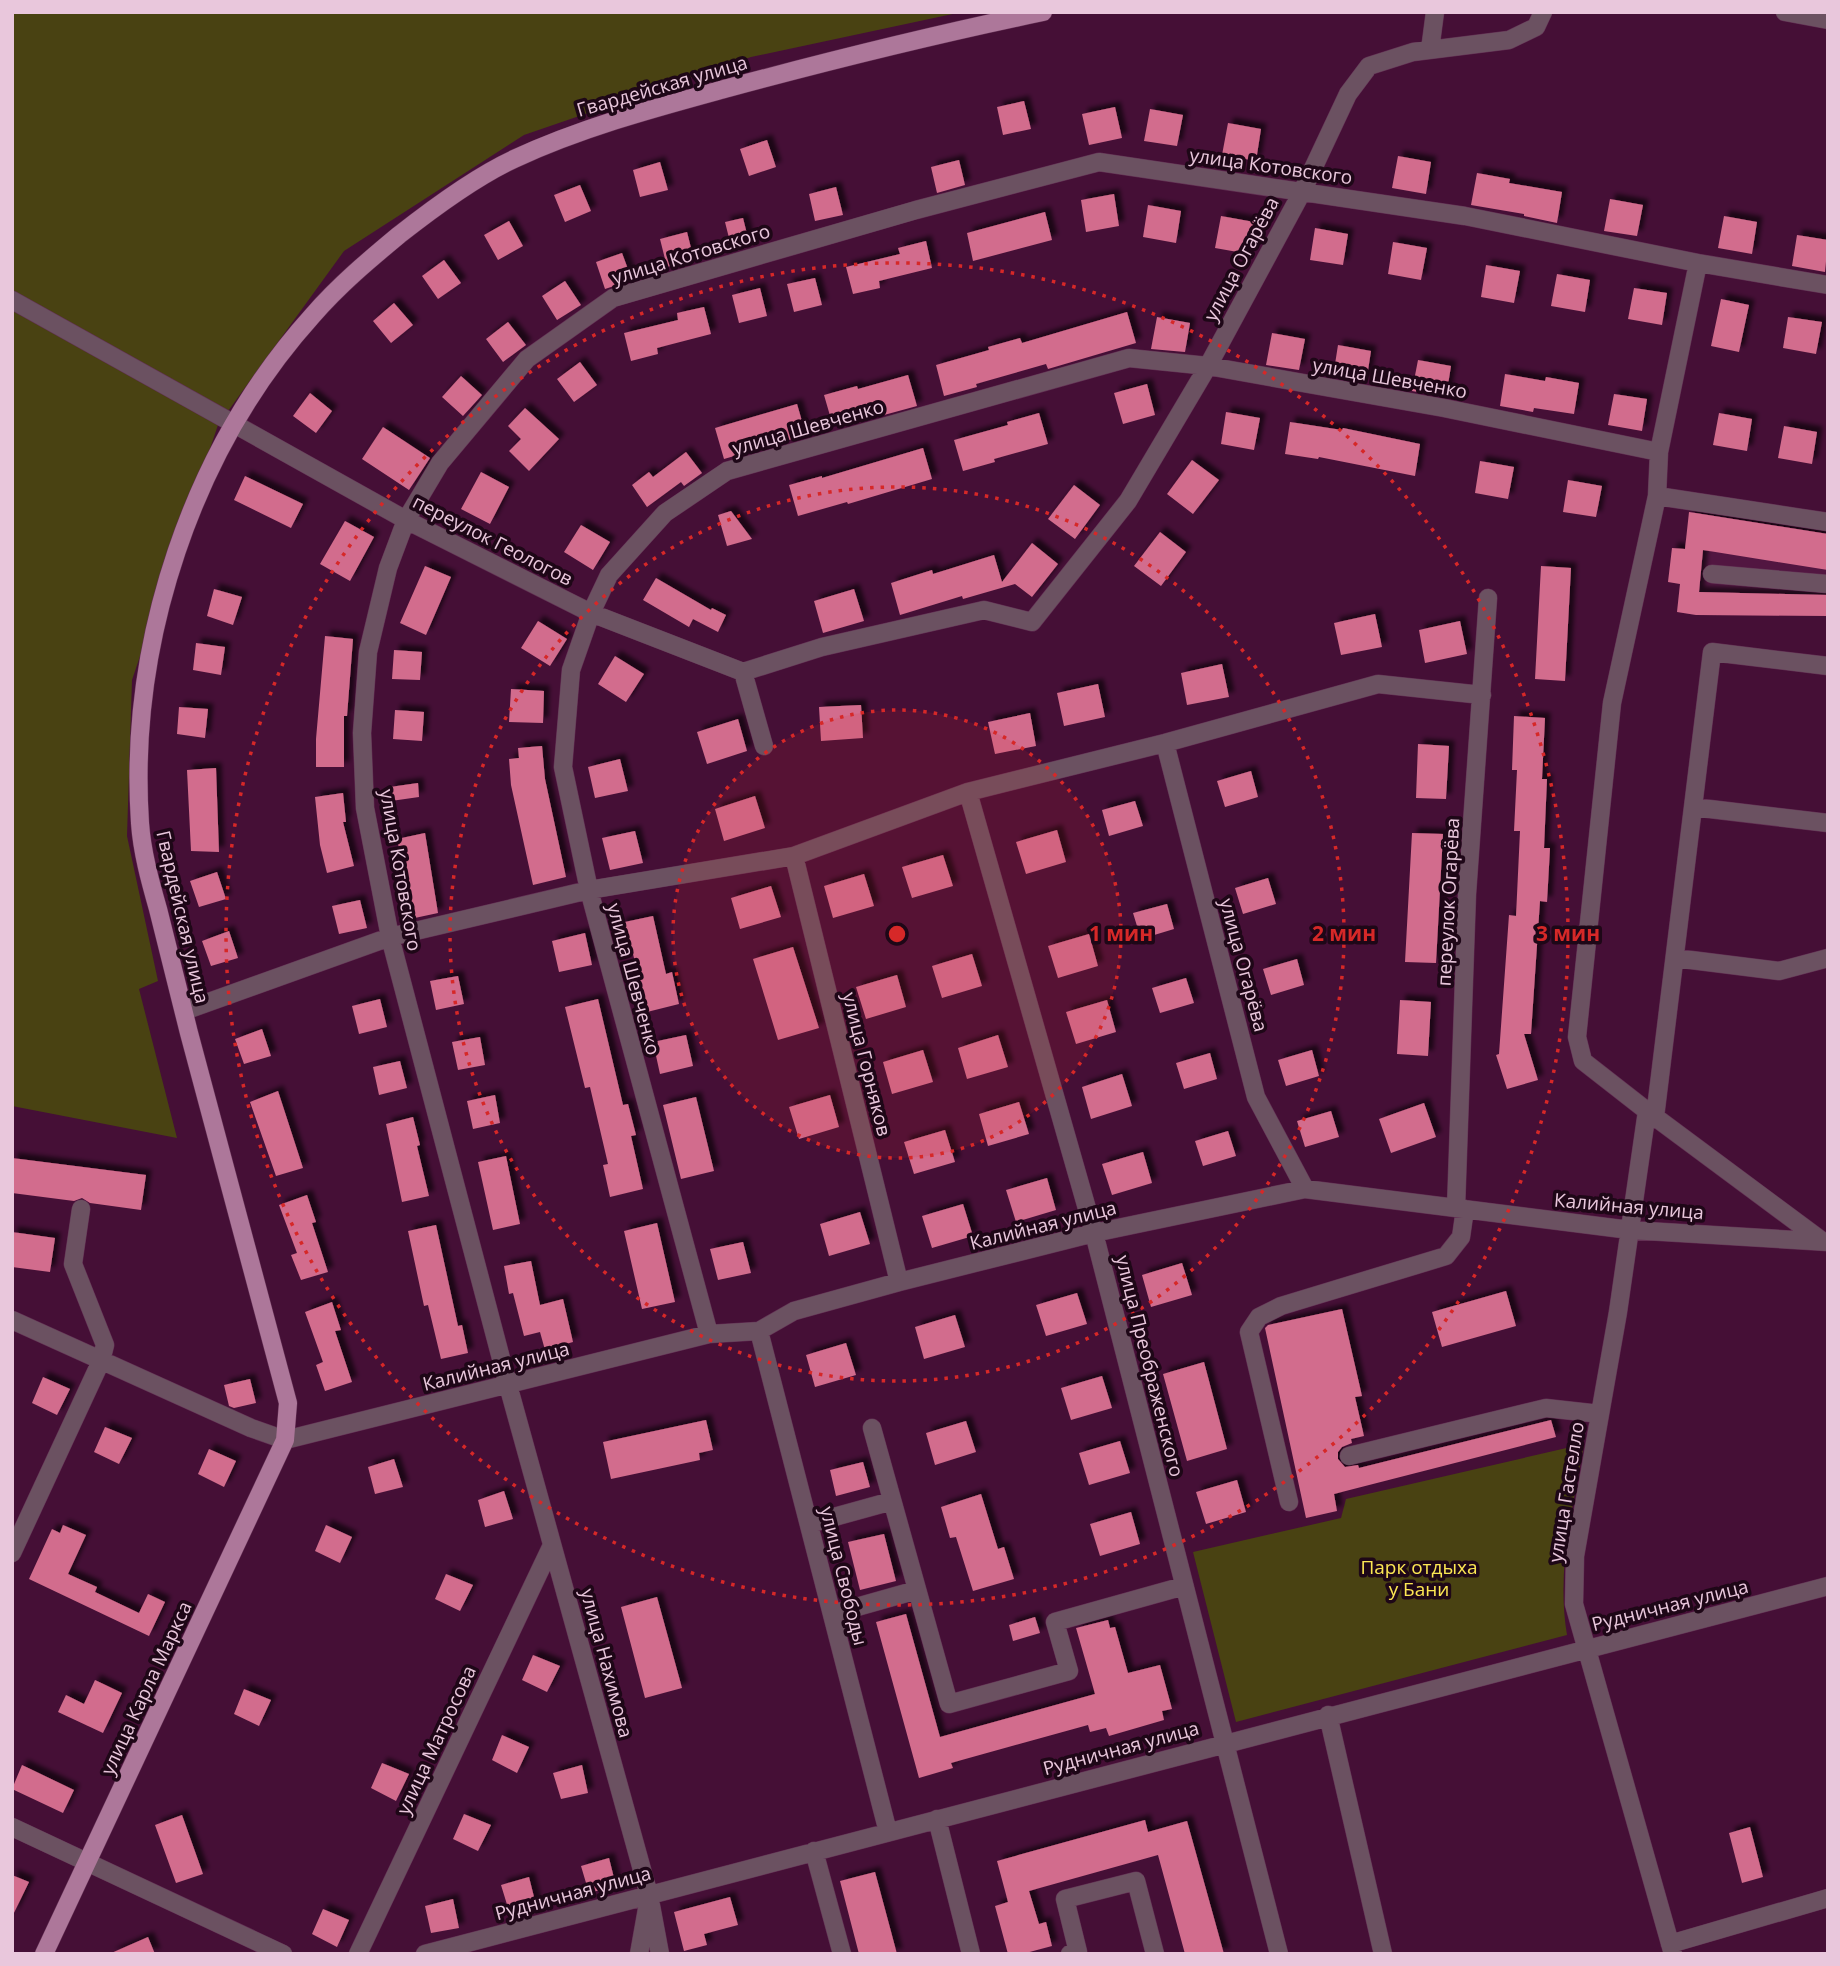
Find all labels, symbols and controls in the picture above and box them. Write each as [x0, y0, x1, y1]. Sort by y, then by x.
street label: Гвардейская улица [574, 49, 750, 123]
street label: улица Котовского [1188, 142, 1354, 190]
street label: улица Огарёва [1197, 192, 1285, 326]
street label: улица Котовского [609, 218, 773, 290]
street label: улица Шевченко [1311, 352, 1469, 404]
street label: улица Шевченко [729, 393, 887, 461]
street label: переулок Геологов [409, 488, 577, 592]
street label: улица Котовского [374, 787, 428, 953]
street label: переулок Огарёва [1431, 817, 1465, 987]
street label: Гвардейская улица [150, 828, 216, 1006]
street label: улица Огарёва [1214, 895, 1274, 1035]
street label: улица Шевченко [601, 900, 667, 1058]
text: 1 мин [1089, 919, 1153, 947]
text: 2 мин [1312, 919, 1376, 947]
text: 3 мин [1536, 919, 1600, 947]
centre of rings [885, 922, 909, 946]
street label: улица Горняков [837, 989, 897, 1139]
street label: Калийная улица [1553, 1187, 1705, 1225]
street label: Калийная улица [967, 1194, 1119, 1256]
street label: улица Преображенского [1110, 1252, 1190, 1480]
street label: Калийная улица [420, 1335, 572, 1397]
street label: улица Гастелло [1542, 1420, 1590, 1564]
street label: улица Свободы [814, 1504, 874, 1648]
park label: Парк отдыха у Бани [1360, 1554, 1478, 1602]
street label: Рудничная улица [1589, 1573, 1751, 1637]
street label: улица Нахимова [575, 1586, 639, 1740]
street label: улица Карла Маркса [94, 1597, 198, 1779]
street label: улица Матросова [390, 1661, 482, 1819]
street label: Рудничная улица [1040, 1715, 1202, 1781]
street label: Рудничная улица [492, 1860, 654, 1926]

